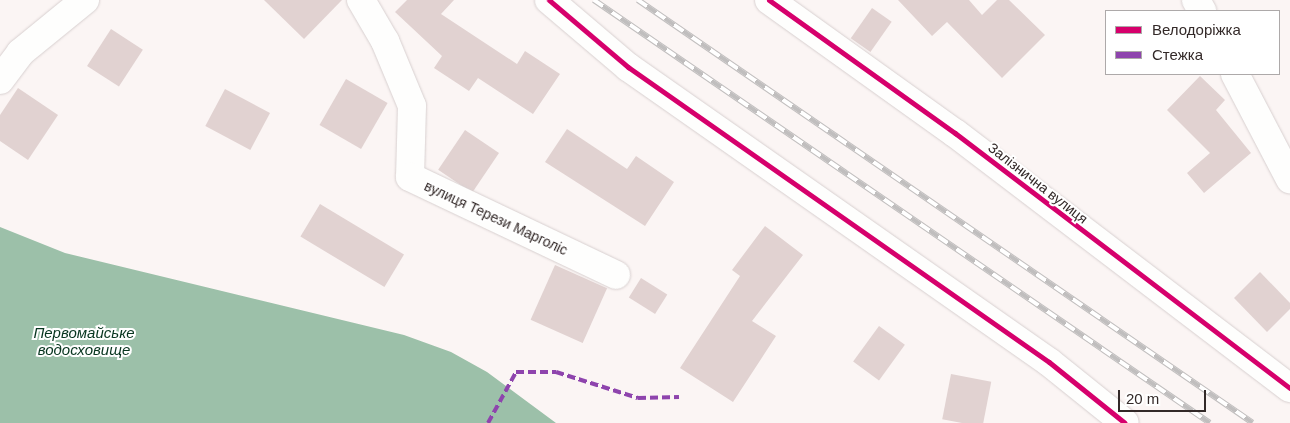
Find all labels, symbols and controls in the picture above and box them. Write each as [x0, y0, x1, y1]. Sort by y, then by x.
legend [1105, 10, 1280, 75]
text: Велодоріжка [1152, 21, 1241, 38]
text: Стежка [1152, 46, 1203, 63]
street label: Залізнична вулиця [985, 139, 1091, 227]
street label: вулиця Терези Марголіс [422, 177, 570, 259]
water label: Первомайське водосховище [33, 323, 135, 358]
scale bar [1120, 380, 1208, 412]
text: 20 m [1126, 390, 1159, 407]

